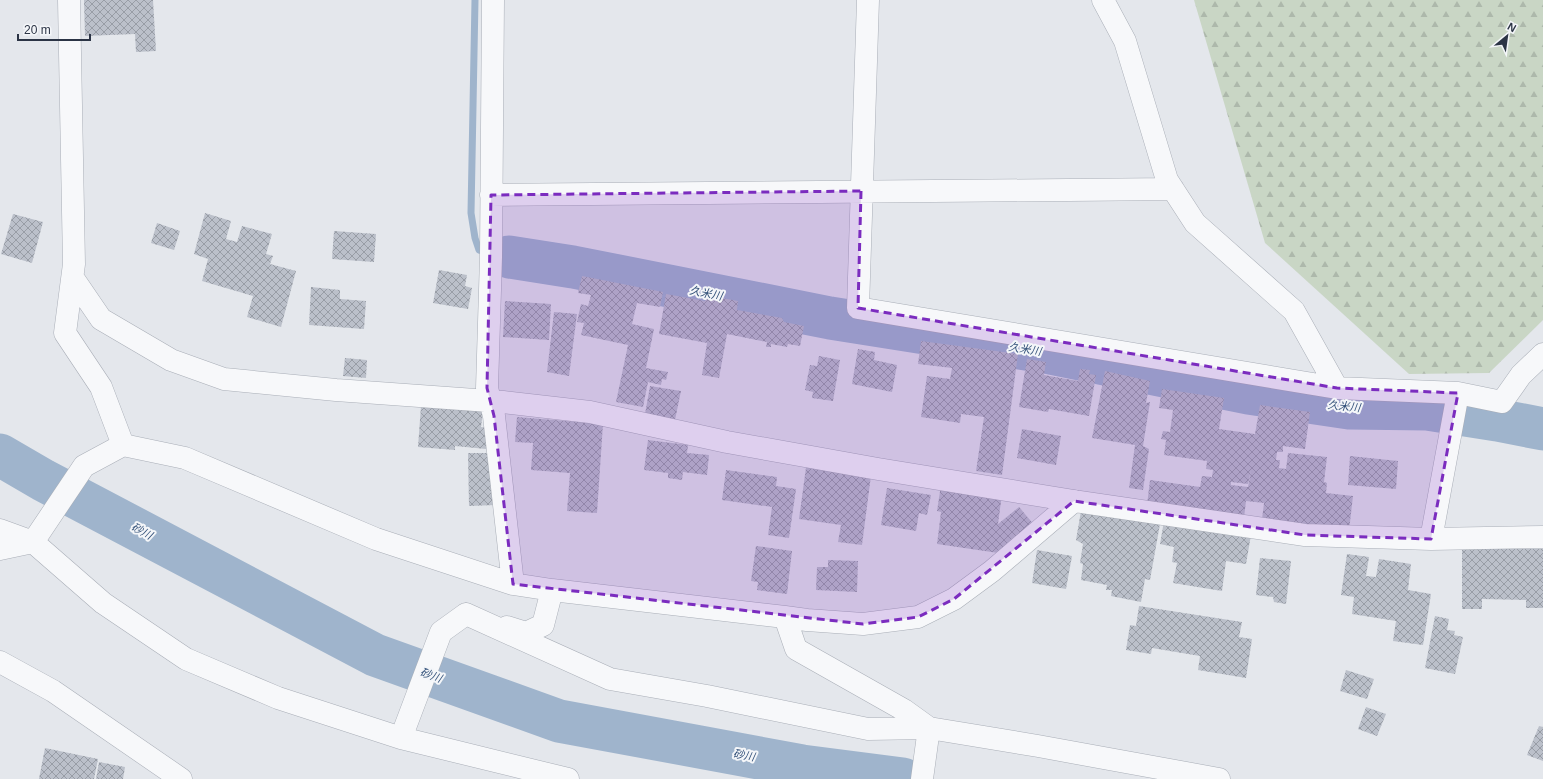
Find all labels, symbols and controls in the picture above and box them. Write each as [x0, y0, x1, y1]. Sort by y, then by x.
scale bar [18, 16, 90, 42]
north arrow [1487, 16, 1527, 56]
text: N [1505, 20, 1518, 34]
text: 20 m [24, 23, 51, 37]
water label: 久米川 [689, 284, 724, 302]
water label: 久米川 [1008, 340, 1043, 358]
water label: 久米川 [1327, 398, 1362, 414]
water label: 砂川 [129, 521, 155, 542]
water label: 砂川 [419, 666, 444, 685]
water label: 砂川 [732, 747, 757, 763]

